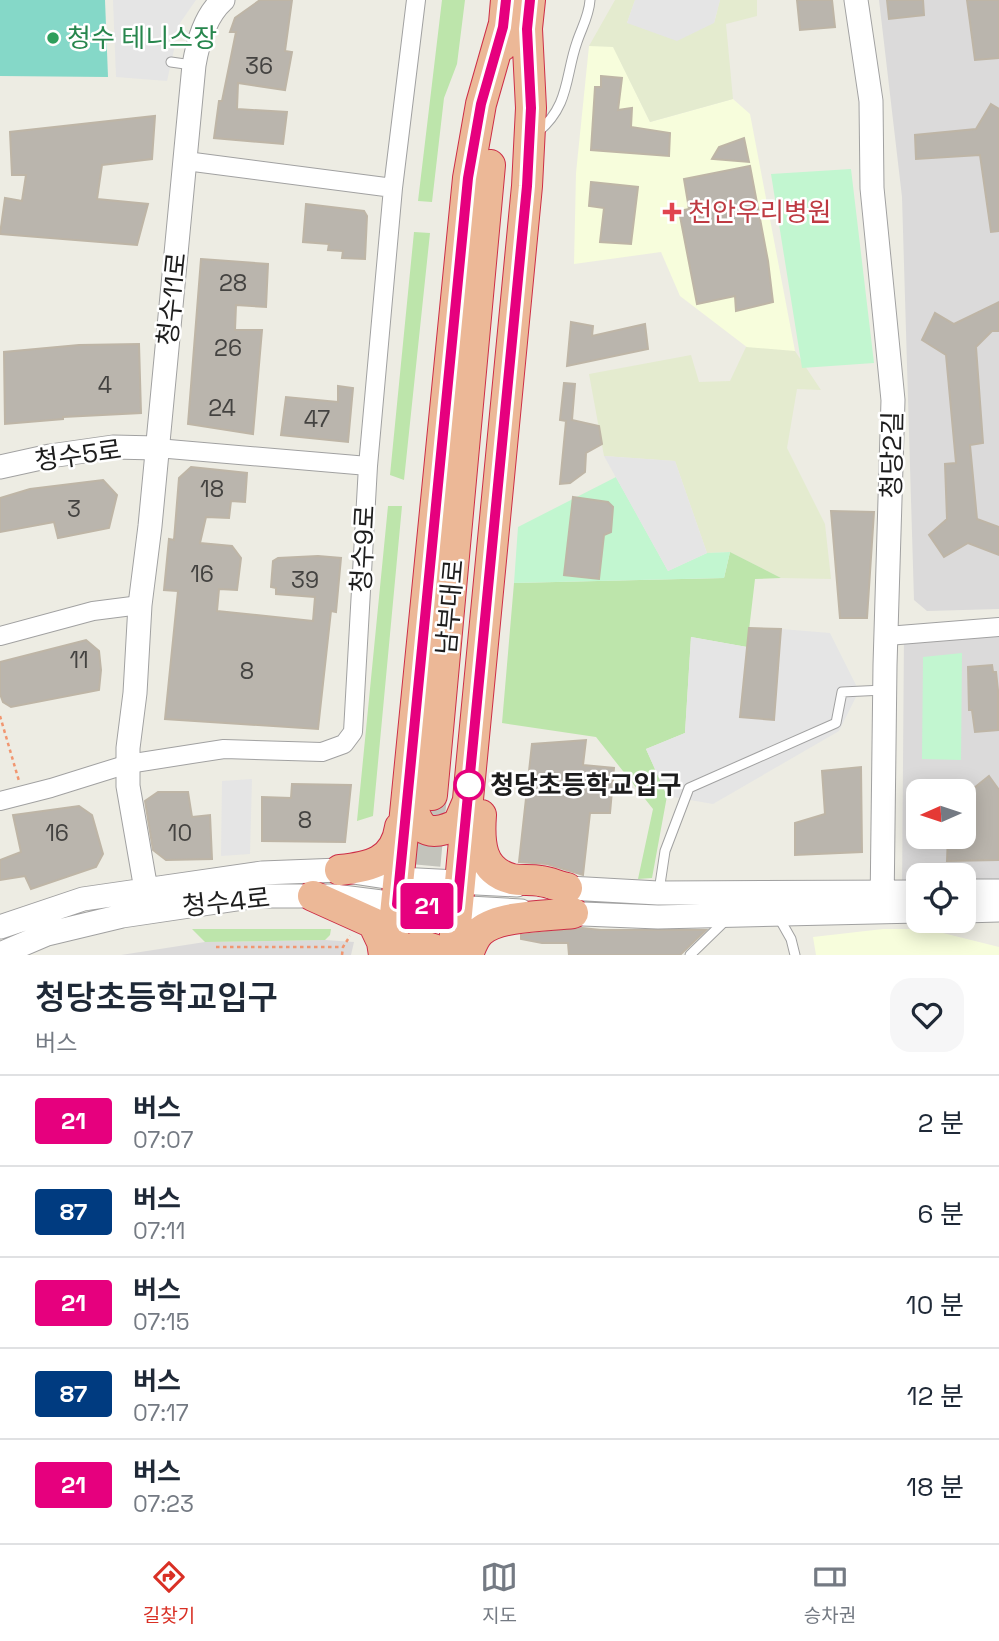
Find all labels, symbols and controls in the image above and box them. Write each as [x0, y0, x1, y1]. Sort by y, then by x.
place label: 청수 테니스장 [67, 21, 217, 55]
marker: 청수 테니스장 [45, 30, 61, 46]
house number: 36 [245, 51, 273, 81]
place label: 천안우리병원 [688, 195, 832, 229]
marker: 천안우리병원 [662, 202, 682, 222]
street label: 청수11로 [150, 251, 194, 347]
house number: 28 [219, 268, 247, 298]
house number: 26 [214, 333, 242, 363]
house number: 4 [98, 370, 112, 400]
house number: 24 [208, 393, 236, 423]
house number: 47 [304, 404, 330, 434]
street label: 청당2길 [874, 411, 910, 499]
street label: 청수5로 [32, 432, 124, 478]
house number: 18 [200, 474, 224, 504]
house number: 3 [67, 494, 81, 524]
street label: 청수9로 [344, 504, 382, 594]
street label: 남부대로 [429, 558, 471, 656]
house number: 16 [190, 559, 214, 589]
house number: 39 [291, 565, 319, 595]
house number: 11 [69, 645, 89, 675]
house number: 8 [240, 656, 254, 686]
place label: 청당초등학교입구 [490, 768, 681, 802]
marker: 청당초등학교입구 [454, 770, 484, 800]
north arrow [906, 779, 976, 849]
map controls [906, 779, 976, 933]
house number: 8 [298, 805, 312, 835]
house number: 16 [45, 818, 69, 848]
house number: 10 [168, 818, 192, 848]
button: locate [906, 863, 976, 933]
street label: 청수4로 [180, 880, 272, 924]
line badge: 21 [396, 883, 458, 929]
text: 21 [414, 890, 440, 921]
text: 청당초등학교입구 [35, 977, 278, 1019]
button: heart [890, 978, 964, 1052]
text: 버스 [35, 1028, 77, 1058]
text: 버스 [133, 1091, 181, 1125]
text: 21 [61, 1105, 86, 1136]
text: 2 분 [918, 1106, 964, 1140]
text: 07:07 [133, 1125, 193, 1155]
text: 버스 [133, 1182, 181, 1216]
text: 87 [60, 1196, 87, 1227]
text: 6 분 [917, 1197, 964, 1231]
text: 07:11 [133, 1216, 185, 1246]
text: 버스 [133, 1273, 181, 1307]
text: 21 [61, 1287, 86, 1318]
text: 10 분 [906, 1288, 964, 1322]
text: 07:15 [133, 1307, 190, 1337]
text: 버스 [133, 1364, 181, 1398]
text: 87 [60, 1378, 87, 1409]
text: 12 분 [907, 1379, 964, 1413]
text: 07:17 [133, 1398, 189, 1428]
text: 버스 [133, 1455, 181, 1489]
text: 21 [61, 1469, 86, 1500]
text: 18 분 [906, 1470, 964, 1504]
text: 07:23 [133, 1489, 194, 1519]
tab: 길찾기 [143, 1558, 195, 1628]
tab: 지도 [480, 1558, 518, 1628]
tab: 승차권 [804, 1558, 856, 1628]

